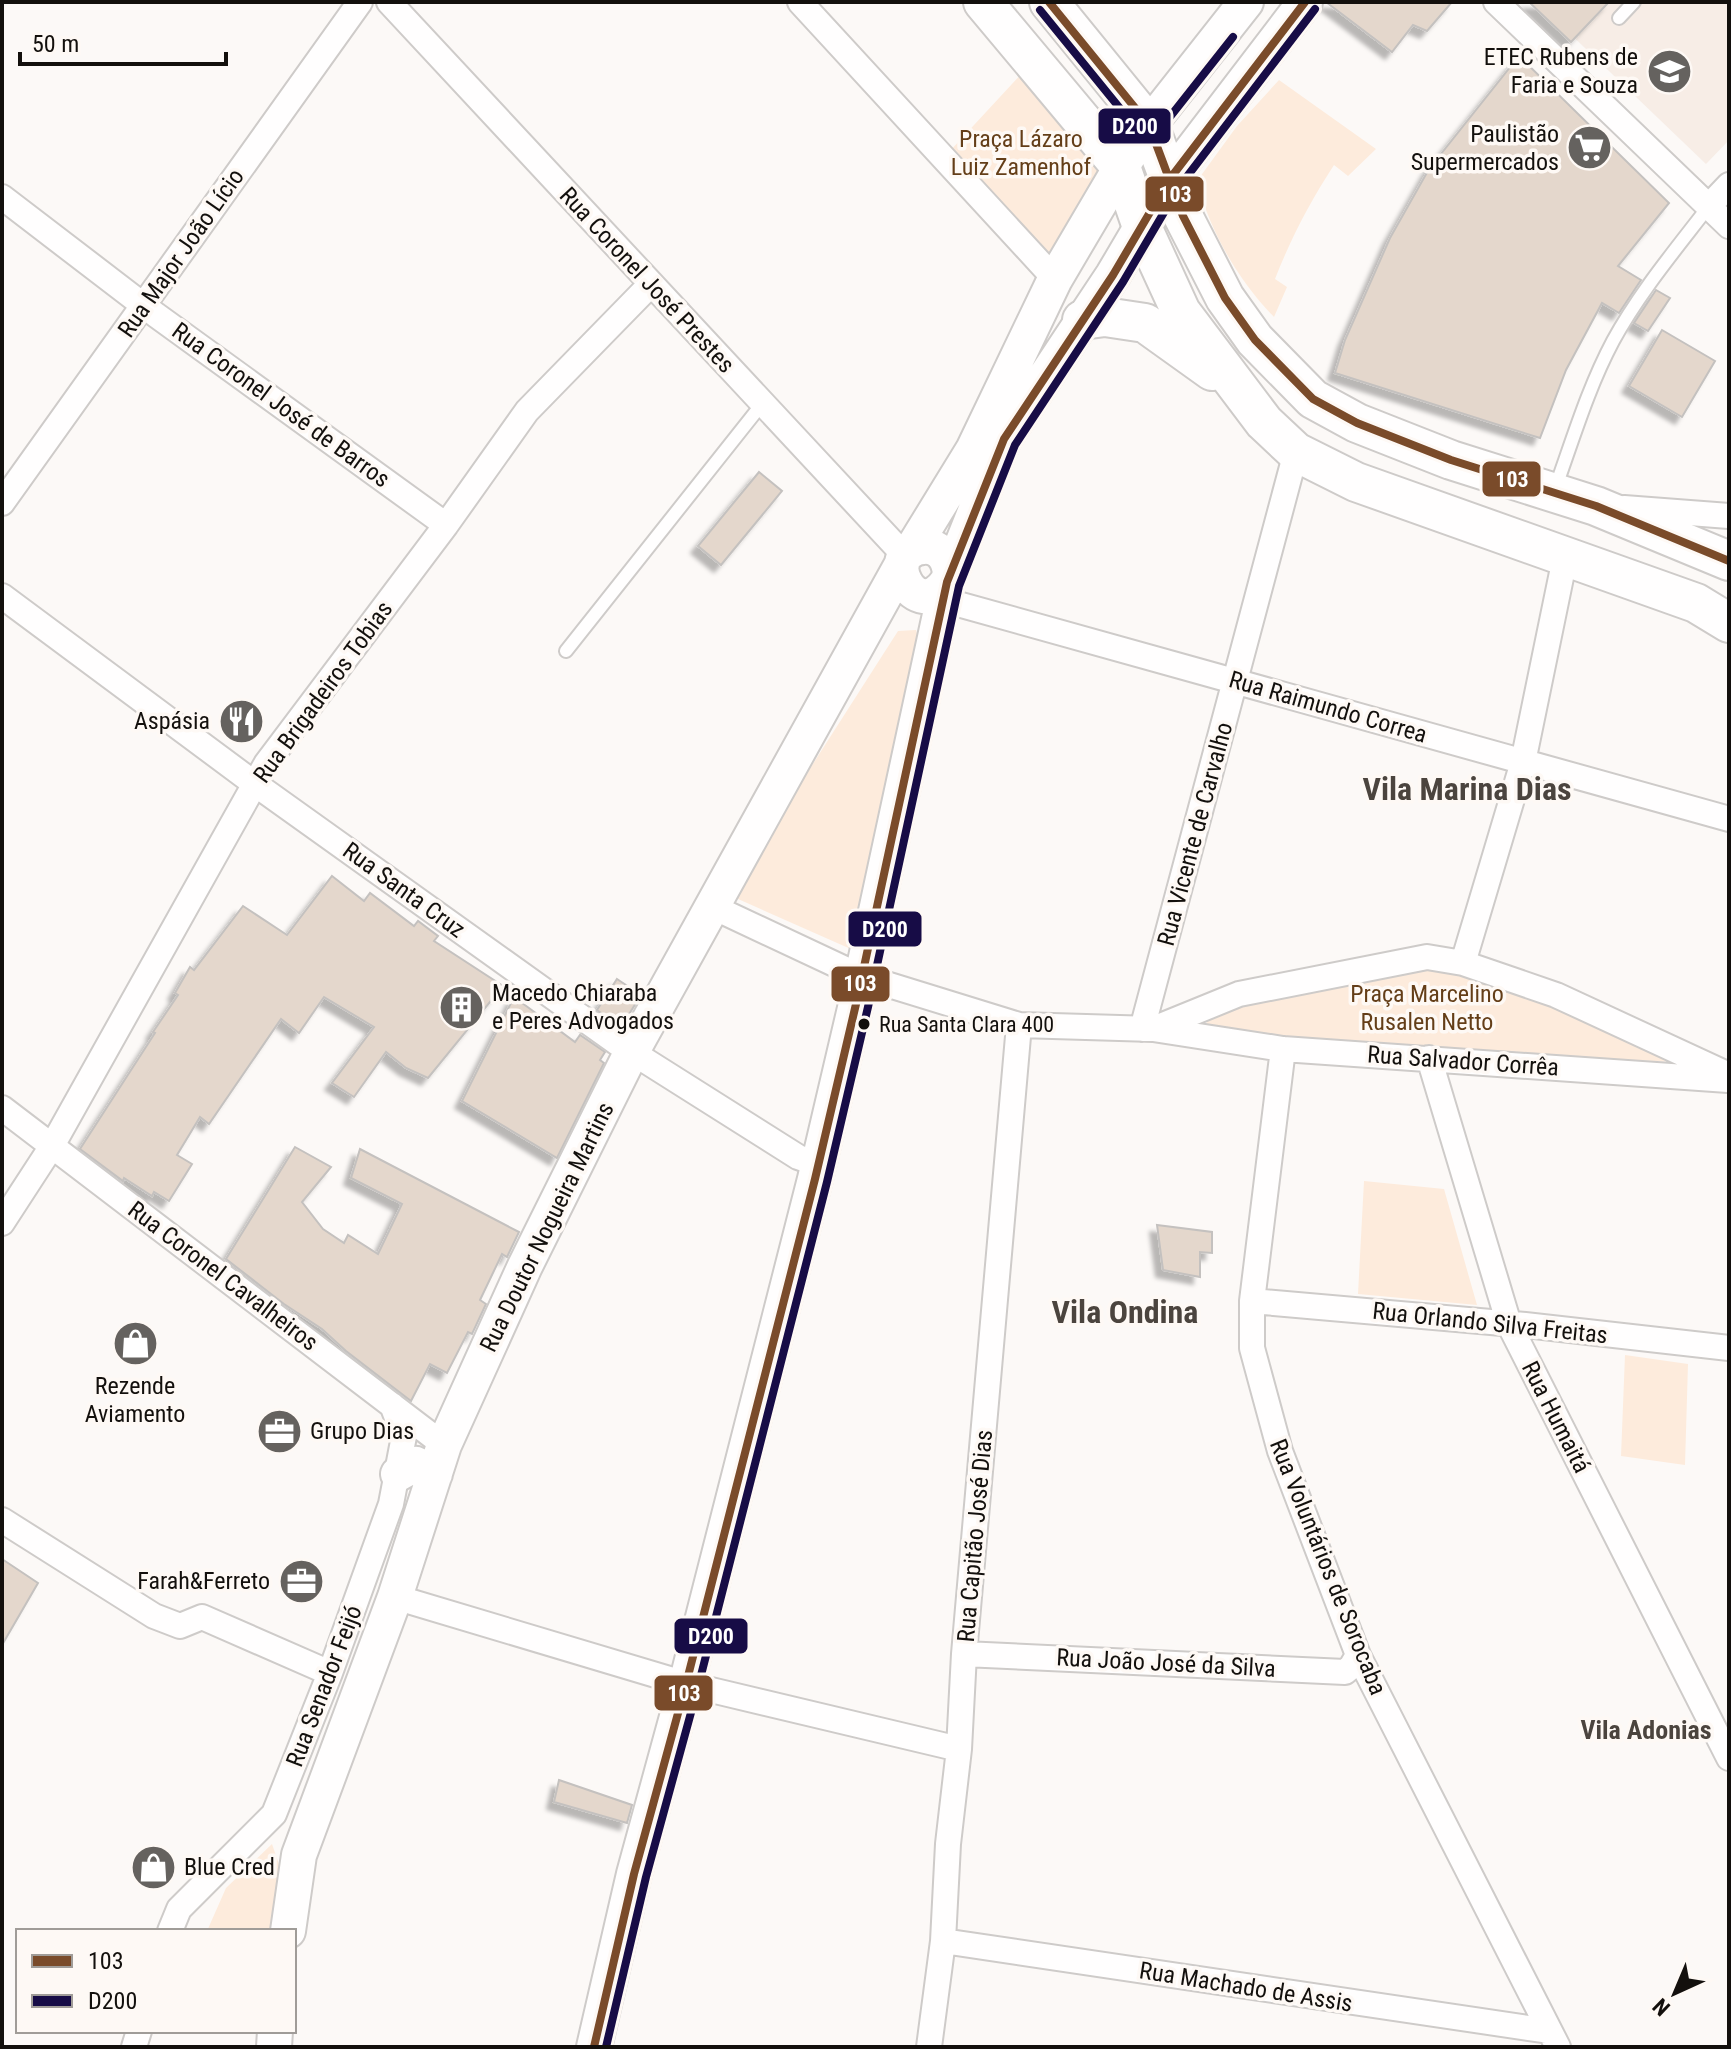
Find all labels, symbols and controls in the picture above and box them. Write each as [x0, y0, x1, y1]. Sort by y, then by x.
scale bar [20, 16, 226, 66]
text: 50 m [32, 30, 79, 58]
place label: ETEC Rubens de Faria e Souza [1484, 43, 1638, 99]
school or university icon: ETEC Rubens de Faria e Souza [1645, 47, 1693, 95]
line badge: D200 [1097, 107, 1172, 145]
text: D200 [1112, 114, 1158, 139]
place label: Paulistão Supermercados [1411, 120, 1559, 176]
supermarket icon: Paulistão Supermercados [1566, 124, 1614, 172]
park label: Praça Lázaro Luiz Zamenhof [951, 125, 1092, 181]
street label: Rua Major João Lício [112, 163, 250, 343]
line badge: 103 [1144, 175, 1205, 213]
street label: Rua Coronel José Prestes [554, 182, 740, 378]
text: 103 [1158, 182, 1192, 207]
street label: Rua Coronel José de Barros [167, 317, 395, 493]
line badge: 103 [1481, 460, 1542, 498]
text: 103 [1495, 467, 1529, 492]
street label: Rua Brigadeiros Tobias [248, 596, 398, 788]
street label: Rua Raimundo Correa [1226, 665, 1430, 749]
restaurant icon: Aspásia [217, 697, 265, 745]
place label: Aspásia [134, 707, 210, 735]
street label: Rua Vicente de Carvalho [1152, 719, 1238, 949]
district label: Vila Marina Dias [1362, 770, 1572, 808]
street label: Rua Santa Cruz [337, 836, 471, 944]
line badge: D200 [847, 910, 923, 948]
text: D200 [862, 917, 908, 942]
line badge: 103 [830, 965, 891, 1003]
text: 103 [843, 971, 877, 996]
place label: Macedo Chiaraba e Peres Advogados [492, 979, 674, 1035]
park label: Praça Marcelino Rusalen Netto [1350, 980, 1504, 1036]
building icon: Macedo Chiaraba e Peres Advogados [437, 983, 485, 1031]
place label: Rua Santa Clara 400 [879, 1012, 1054, 1037]
marker: Rua Santa Clara 400 [856, 1016, 872, 1032]
street label: Rua Salvador Corrêa [1366, 1040, 1560, 1082]
street label: Rua Doutor Nogueira Martins [474, 1098, 620, 1356]
street label: Rua Coronel Cavalheiros [123, 1195, 323, 1357]
district label: Vila Ondina [1052, 1293, 1198, 1331]
street label: Rua Orlando Silva Freitas [1371, 1297, 1609, 1349]
shop icon: Rezende Aviamento [111, 1320, 159, 1368]
street label: Rua Humaitá [1516, 1357, 1596, 1477]
place label: Rezende Aviamento [85, 1372, 185, 1428]
office icon: Grupo Dias [255, 1407, 303, 1455]
place label: Grupo Dias [310, 1417, 414, 1445]
street label: Rua Capitão José Dias [952, 1429, 998, 1643]
street label: Rua Voluntários de Sorocaba [1264, 1435, 1392, 1699]
office icon: Farah&Ferreto [277, 1557, 325, 1605]
place label: Farah&Ferreto [137, 1567, 270, 1595]
street label: Rua Senador Feijó [280, 1601, 368, 1771]
line badge: D200 [673, 1617, 749, 1655]
text: D200 [688, 1624, 734, 1649]
street label: Rua João José da Silva [1056, 1643, 1276, 1683]
line badge: 103 [653, 1674, 714, 1712]
text: 103 [667, 1681, 701, 1706]
district label: Vila Adonias [1580, 1715, 1712, 1745]
shop icon: Blue Cred [129, 1843, 177, 1891]
place label: Blue Cred [184, 1853, 275, 1881]
legend [16, 1929, 296, 2033]
text: 103 [88, 1947, 124, 1975]
north arrow [1635, 1953, 1715, 2033]
street label: Rua Machado de Assis [1137, 1956, 1355, 2018]
text: D200 [88, 1987, 137, 2015]
text: N [1648, 1993, 1675, 2021]

